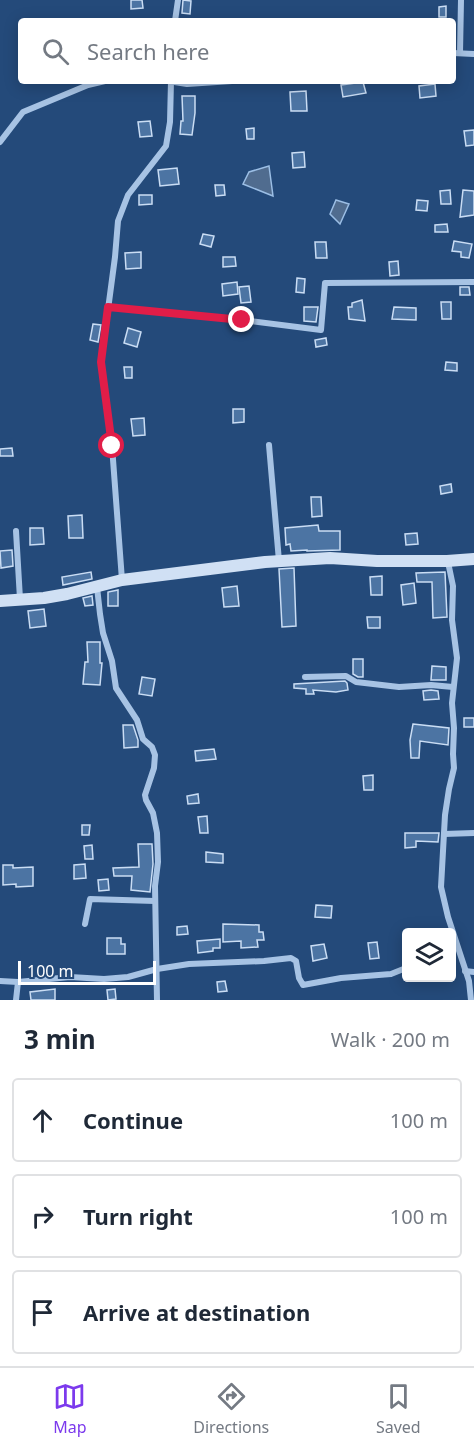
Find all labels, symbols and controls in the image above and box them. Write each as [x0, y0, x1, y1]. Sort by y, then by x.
search box [18, 18, 456, 84]
icon: search [39, 35, 72, 68]
text: Search here [87, 36, 209, 66]
route end [228, 306, 254, 332]
route start [98, 432, 124, 458]
map controls [402, 928, 456, 982]
button: layers [402, 928, 456, 982]
scale bar [18, 958, 156, 986]
text: 100 m [27, 960, 74, 982]
text: 3 min [24, 1021, 96, 1057]
text: Walk · 200 m [331, 1026, 450, 1053]
icon: ahead [26, 1104, 59, 1137]
text: Continue [83, 1105, 183, 1135]
text: 100 m [390, 1107, 448, 1134]
icon: right [26, 1200, 59, 1233]
text: Turn right [83, 1201, 193, 1231]
text: 100 m [390, 1203, 448, 1230]
icon: arrive [26, 1296, 59, 1329]
text: Arrive at destination [83, 1297, 310, 1327]
tab: Map [53, 1380, 87, 1438]
tab: Directions [193, 1380, 269, 1438]
tab: Saved [376, 1380, 421, 1438]

